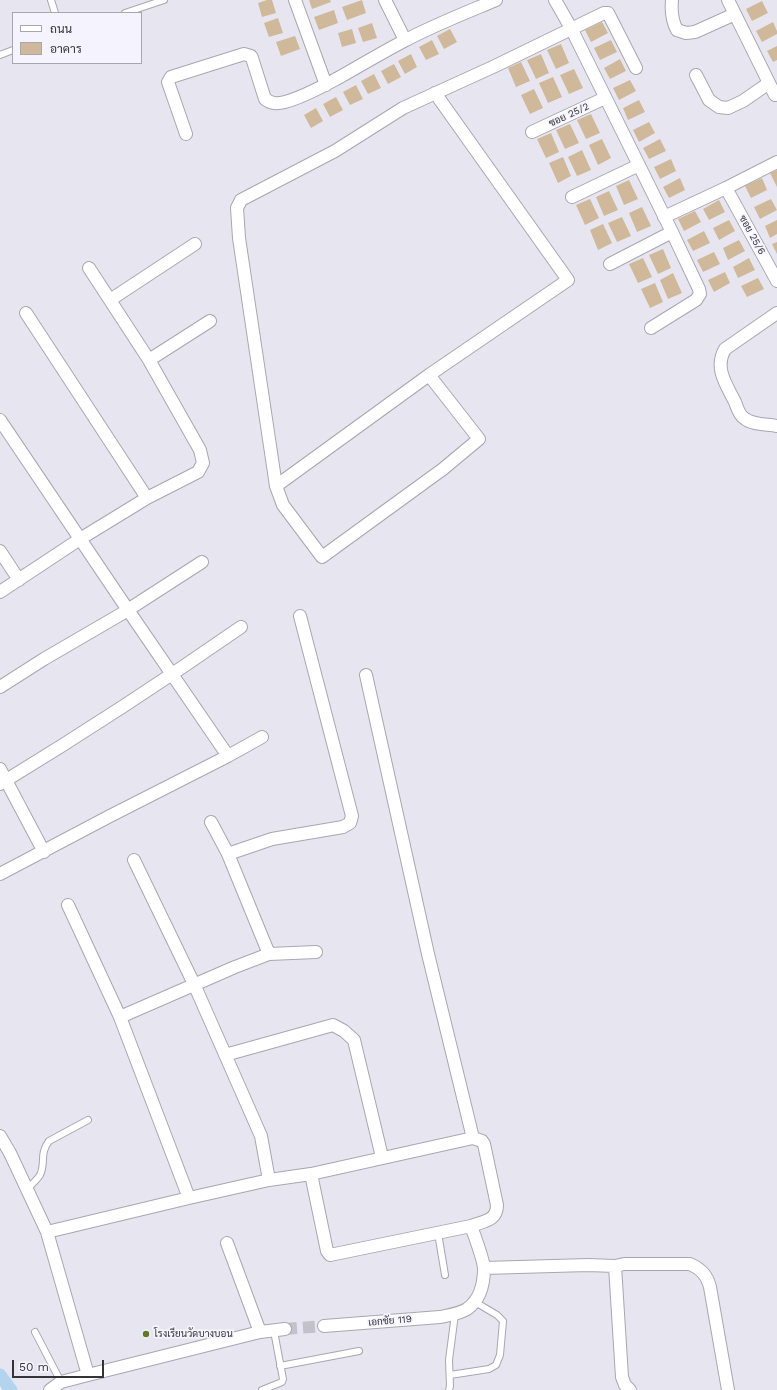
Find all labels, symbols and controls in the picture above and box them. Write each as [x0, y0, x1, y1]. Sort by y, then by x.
legend [12, 12, 142, 64]
text: ถนน [50, 22, 72, 36]
text: อาคาร [50, 42, 82, 56]
street label: ซอย 25/2 [547, 100, 591, 130]
street label: ซอย 25/6 [736, 213, 768, 257]
street label: เอกชัย 119 [368, 1313, 412, 1329]
place label: โรงเรียนวัดบางบอน [154, 1328, 233, 1340]
marker: โรงเรียนวัดบางบอน [141, 1329, 151, 1339]
scale bar [14, 1352, 106, 1378]
text: 50 m [19, 1360, 49, 1374]

